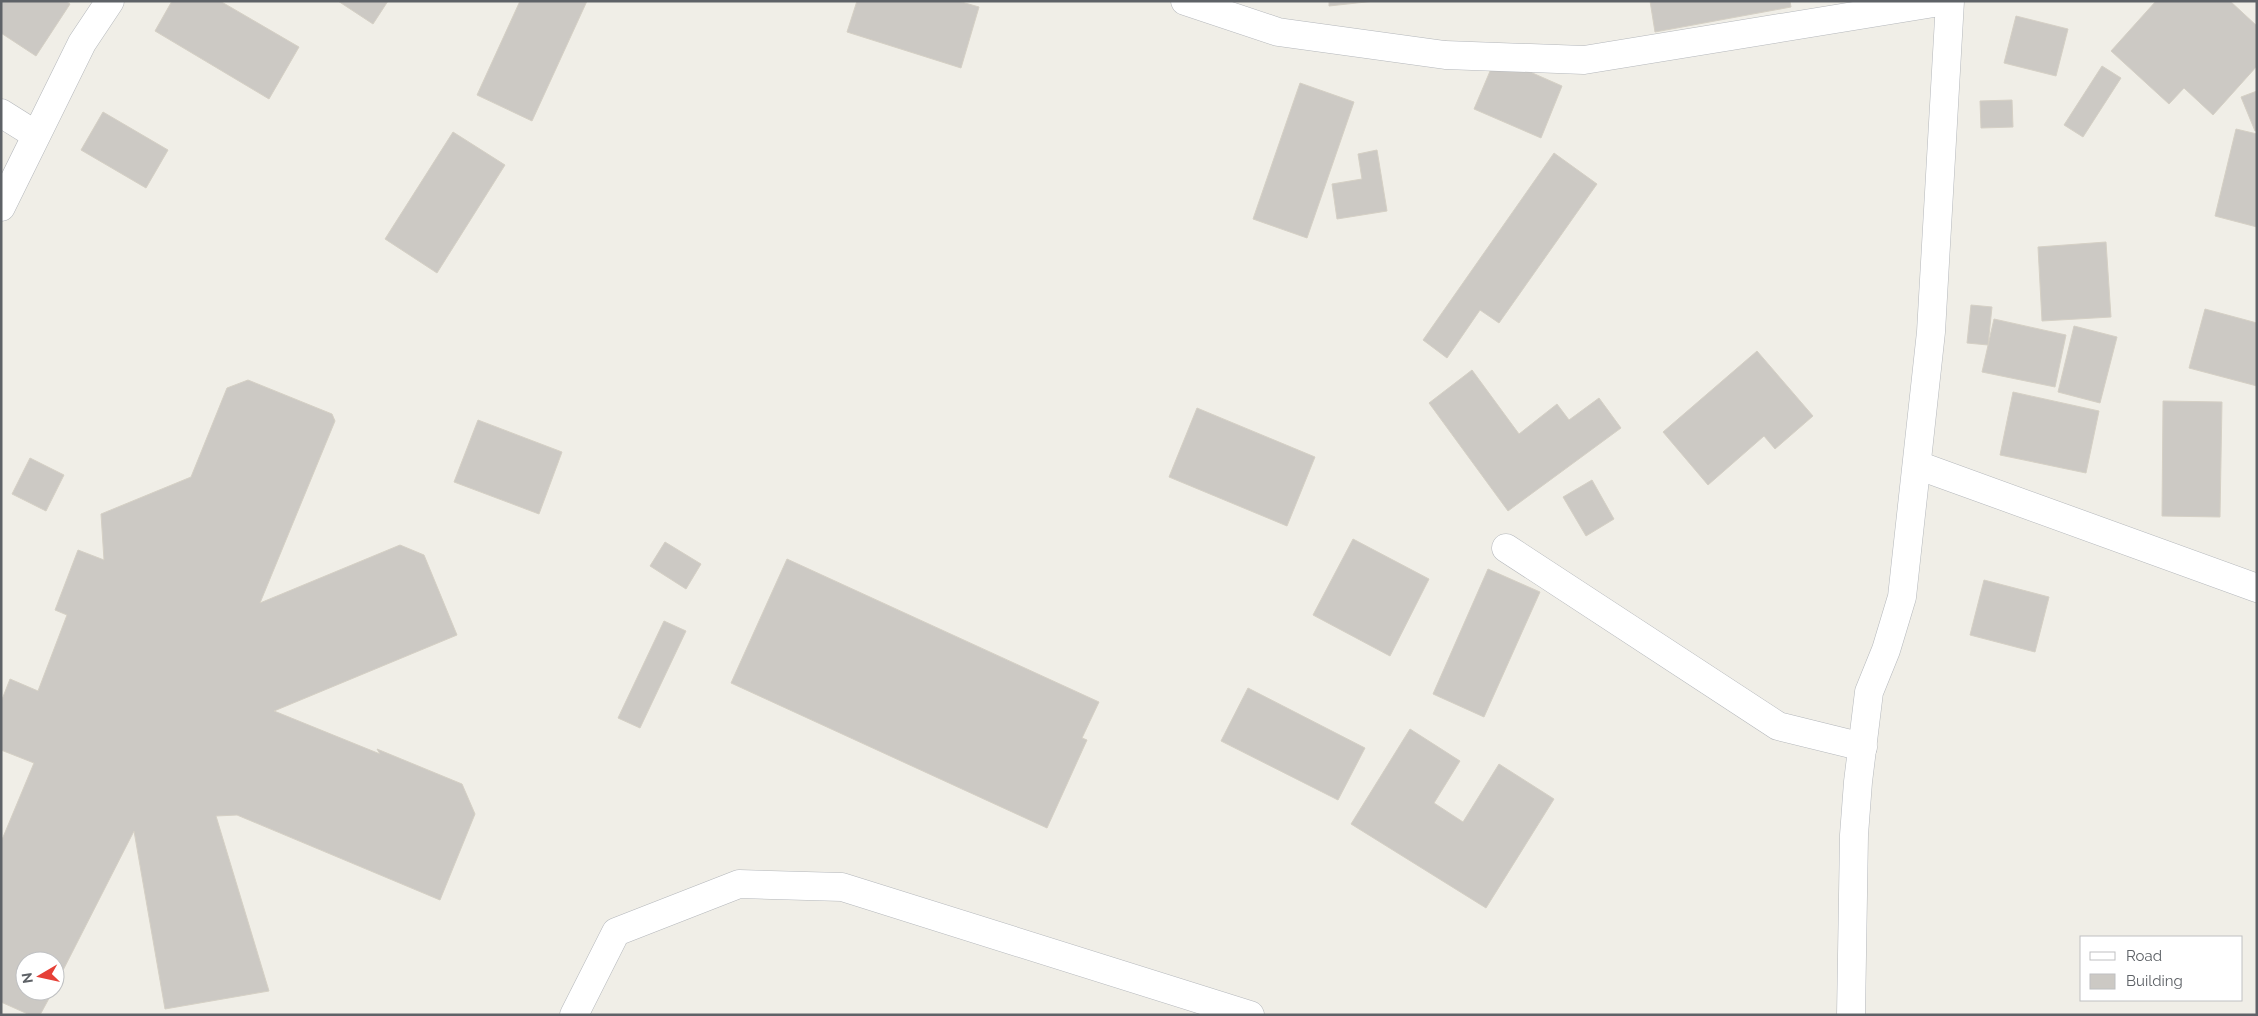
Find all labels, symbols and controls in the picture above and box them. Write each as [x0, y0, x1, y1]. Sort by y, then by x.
legend [2080, 936, 2243, 1001]
text: Road [2126, 947, 2162, 965]
north arrow [15, 951, 65, 1001]
text: N [18, 972, 36, 985]
text: Building [2126, 972, 2183, 990]

